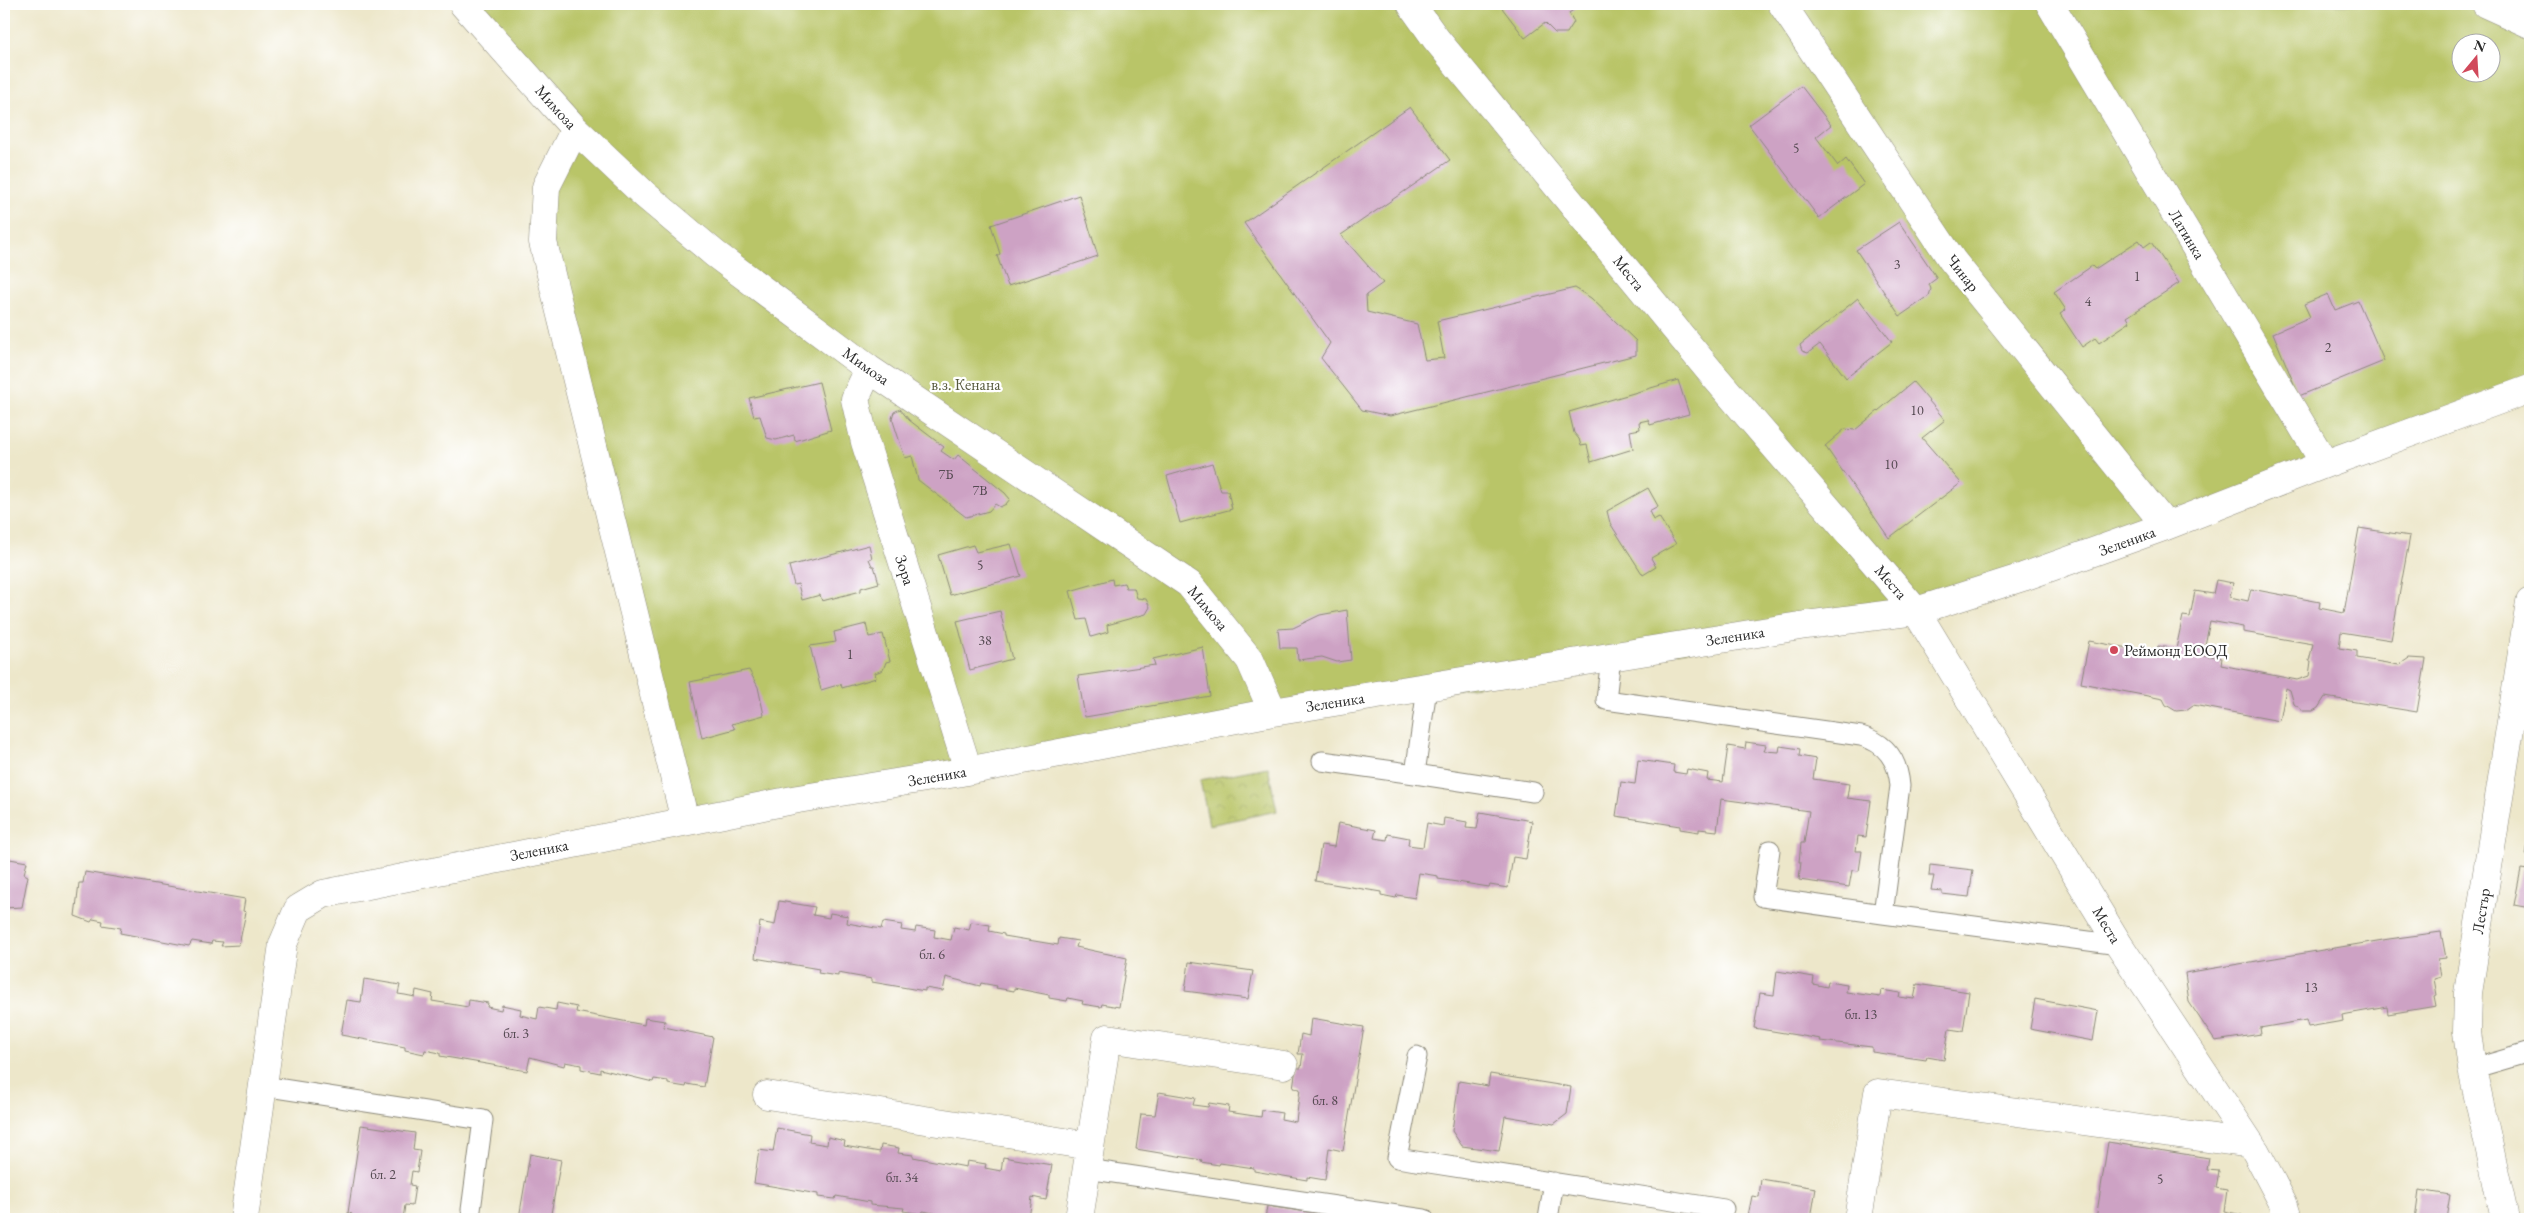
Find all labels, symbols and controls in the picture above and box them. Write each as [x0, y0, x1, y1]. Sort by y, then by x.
north arrow [2452, 32, 2502, 82]
text: N [2472, 35, 2489, 56]
street label: Мимоза [530, 80, 582, 134]
house number: 5 [1793, 139, 1799, 157]
street label: Латинка [2164, 205, 2210, 263]
street label: Чинар [1942, 250, 1984, 296]
street label: Места [1608, 251, 1650, 295]
house number: 3 [1894, 255, 1901, 273]
house number: 1 [2134, 267, 2140, 285]
house number: 4 [2085, 292, 2092, 310]
house number: 2 [2325, 338, 2332, 356]
street label: Мимоза [838, 342, 894, 390]
park label: в.з. Кенана [931, 374, 1001, 395]
house number: 10 [1910, 401, 1924, 419]
house number: 10 [1884, 455, 1898, 473]
house number: 7Б [939, 465, 953, 483]
house number: 7В [973, 481, 987, 499]
street label: Зеленика [2096, 521, 2159, 561]
street label: Зора [890, 552, 920, 588]
house number: 5 [977, 556, 983, 574]
street label: Места [1870, 560, 1912, 604]
street label: Мимоза [1183, 581, 1233, 636]
street label: Зеленика [1704, 621, 1766, 651]
house number: 38 [978, 631, 992, 649]
place label: Реймонд ЕООД [2124, 640, 2228, 661]
marker: Реймонд ЕООД [2108, 644, 2120, 656]
house number: 1 [847, 645, 853, 663]
street label: Зеленика [1304, 687, 1366, 717]
street label: Зеленика [906, 760, 968, 791]
street label: Зеленика [508, 834, 571, 866]
street label: Лестър [2467, 887, 2495, 935]
street label: Места [2088, 903, 2127, 948]
house number: бл. 6 [919, 945, 945, 963]
house number: 13 [2304, 978, 2318, 996]
house number: бл. 13 [1845, 1005, 1878, 1023]
house number: бл. 3 [503, 1024, 529, 1042]
house number: бл. 8 [1312, 1091, 1338, 1109]
house number: бл. 2 [370, 1165, 396, 1183]
house number: бл. 34 [886, 1168, 919, 1186]
house number: 5 [2157, 1170, 2163, 1188]

